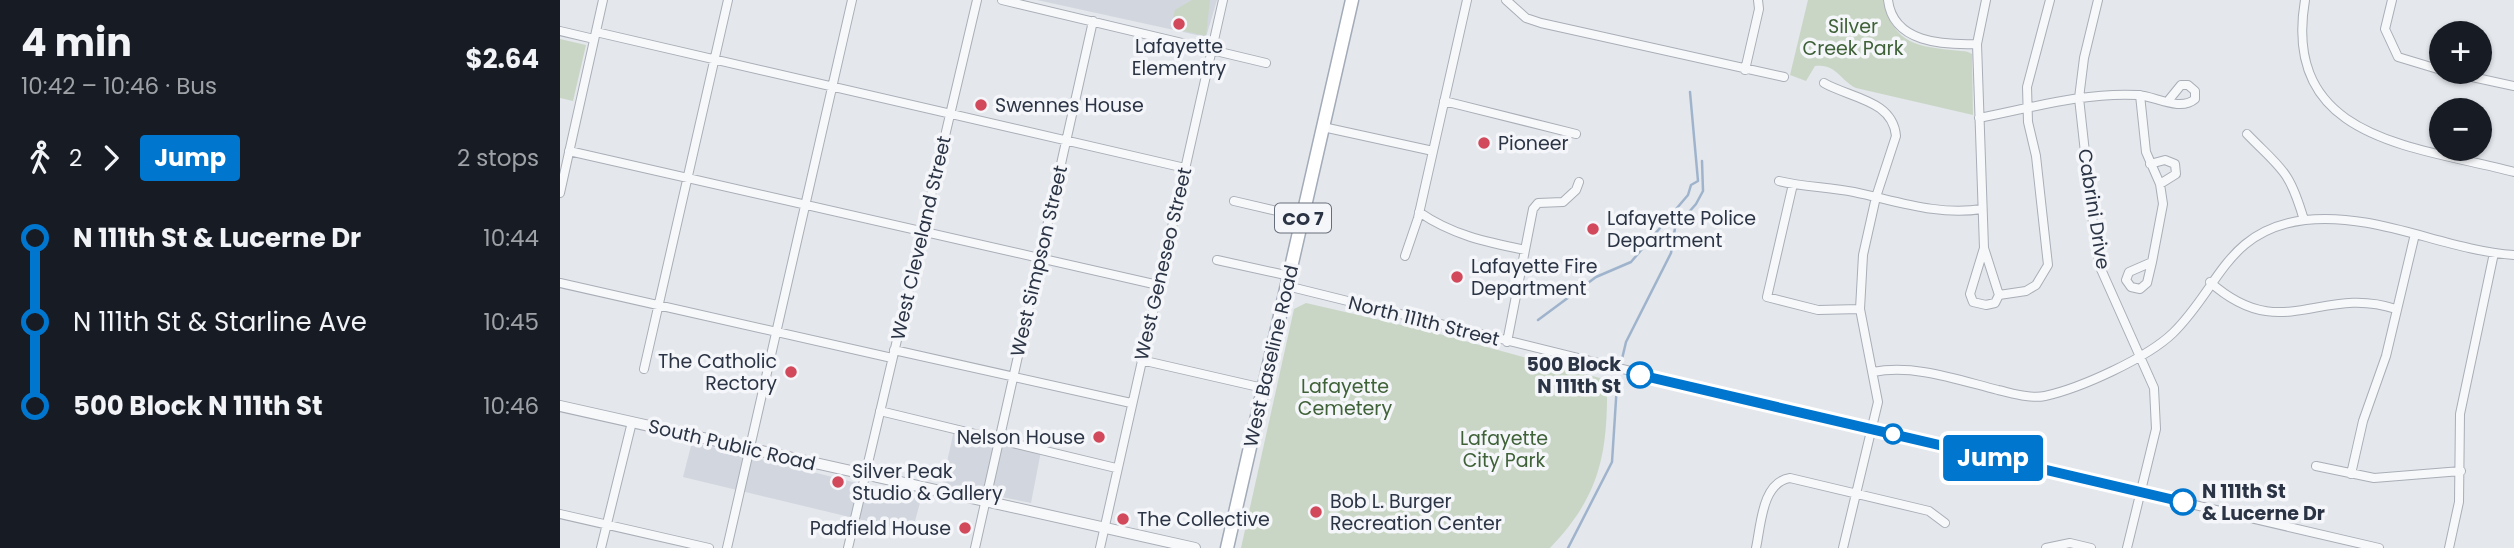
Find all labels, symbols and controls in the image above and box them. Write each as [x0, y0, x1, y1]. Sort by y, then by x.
park label: Silver Creek Park [1803, 13, 1904, 62]
text: 4 min [21, 16, 132, 69]
marker: Lafayette Elementry [1171, 16, 1187, 32]
map controls [2429, 21, 2492, 161]
button: + [2429, 21, 2492, 84]
place label: Lafayette Elementry [1132, 33, 1227, 82]
text: $2.64 [466, 41, 539, 77]
text: 10:42 – 10:46 · Bus [21, 70, 217, 102]
place label: Swennes House [995, 92, 1144, 119]
marker: Swennes House [973, 97, 989, 113]
button: − [2429, 98, 2492, 161]
place label: Pioneer [1498, 130, 1569, 157]
street label: West Cleveland Street [884, 133, 958, 343]
marker: Pioneer [1476, 135, 1492, 151]
icon: walk [21, 139, 59, 177]
icon: forward [92, 139, 130, 177]
text: Jump [154, 141, 226, 174]
text: 2 [69, 142, 82, 174]
text: 2 stops [457, 142, 539, 174]
street label: Cabrini Drive [2071, 147, 2117, 271]
street label: West Simpson Street [1004, 163, 1074, 359]
street label: West Geneseo Street [1128, 165, 1198, 363]
road number: CO 7 [1275, 204, 1331, 232]
place label: Lafayette Police Department [1607, 205, 1756, 254]
text: N 111th St & Lucerne Dr [73, 220, 361, 256]
marker: Lafayette Police Department [1585, 221, 1601, 237]
text: 10:44 [483, 222, 539, 254]
place label: Lafayette Fire Department [1471, 253, 1597, 302]
street label: West Baseline Road [1237, 262, 1305, 450]
marker: Lafayette Fire Department [1449, 269, 1465, 285]
street label: North 111th Street [1346, 289, 1502, 353]
text: N 111th St & Starline Ave [73, 304, 367, 340]
text: 10:45 [483, 306, 539, 338]
place label: The Catholic Rectory [658, 348, 777, 397]
place label: 500 Block N 111th St [1526, 351, 1621, 400]
marker: 500 Block N 111th St [1627, 362, 1653, 388]
marker: The Catholic Rectory [783, 364, 799, 380]
park label: Lafayette Cemetery [1298, 373, 1392, 422]
text: 500 Block N 111th St [73, 388, 323, 424]
text: 10:46 [483, 390, 539, 422]
street label: South Public Road [646, 413, 818, 477]
place label: Nelson House [957, 424, 1085, 451]
unlabelled marker [1883, 424, 1903, 444]
park label: Lafayette City Park [1460, 425, 1548, 474]
marker: Nelson House [1091, 429, 1107, 445]
line badge: Jump [1944, 435, 2042, 481]
text: Jump [1957, 441, 2029, 474]
place label: Silver Peak Studio & Gallery [852, 458, 1003, 507]
marker: Silver Peak Studio & Gallery [830, 474, 846, 490]
place label: N 111th St & Lucerne Dr [2202, 478, 2325, 527]
place label: Bob L. Burger Recreation Center [1330, 488, 1502, 537]
marker: N 111th St & Lucerne Dr [2170, 489, 2196, 515]
marker: Bob L. Burger Recreation Center [1308, 504, 1324, 520]
place label: The Collective [1137, 506, 1270, 533]
marker: The Collective [1115, 511, 1131, 527]
place label: Padfield House [810, 515, 951, 542]
marker: Padfield House [957, 520, 973, 536]

